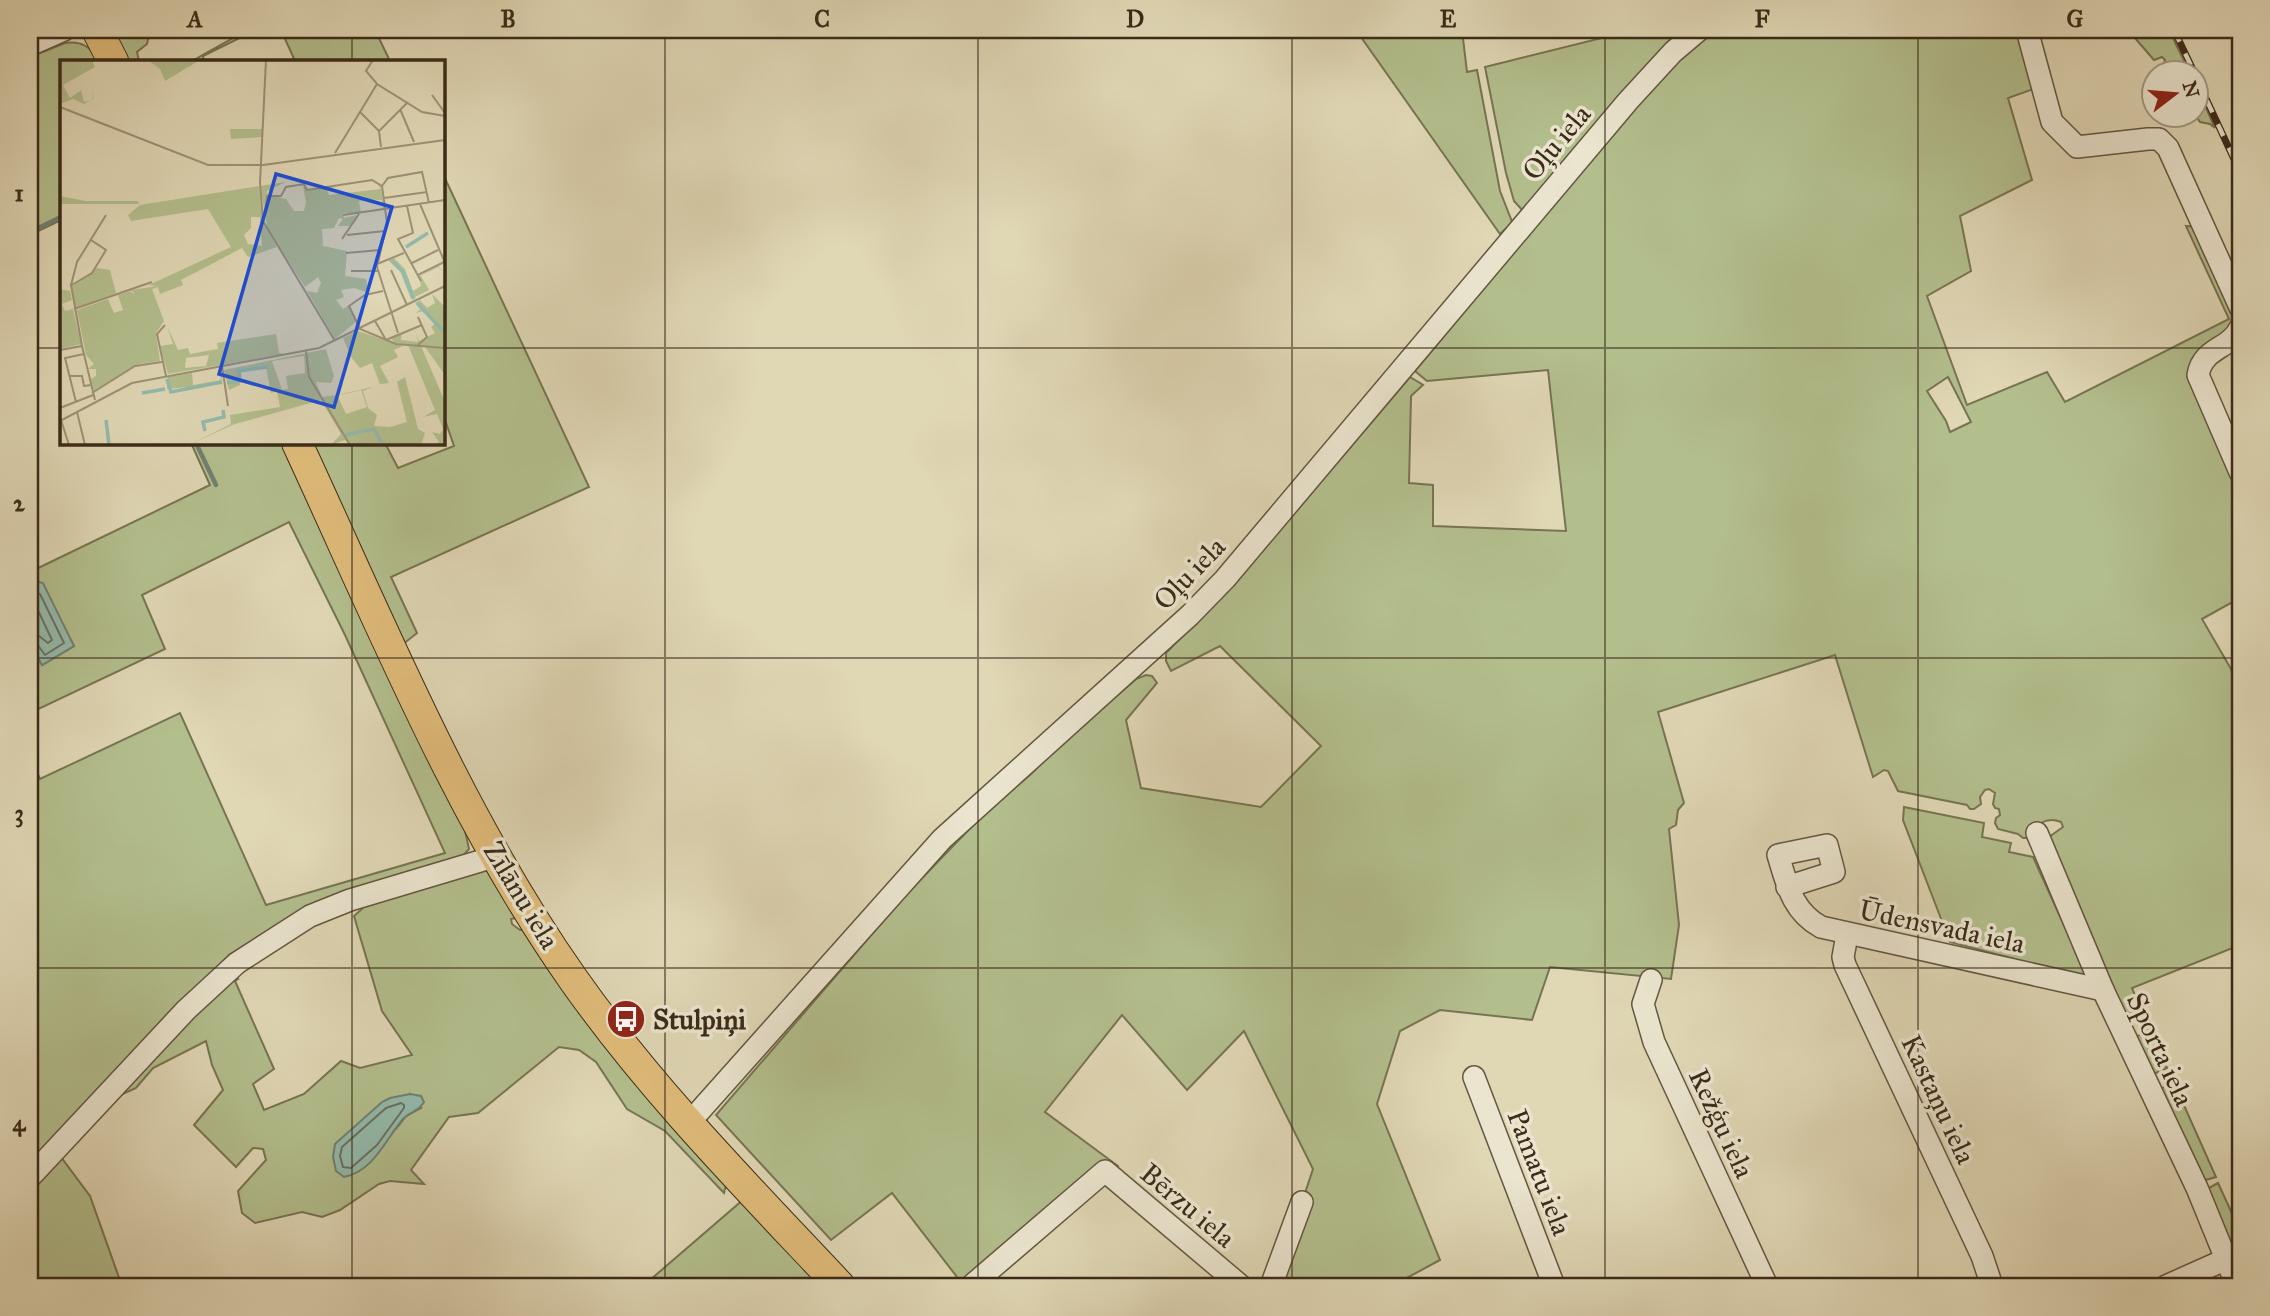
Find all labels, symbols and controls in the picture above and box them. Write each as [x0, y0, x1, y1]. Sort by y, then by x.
text: A [185, 5, 203, 33]
text: B [500, 5, 516, 33]
text: C [814, 5, 830, 33]
text: D [1126, 5, 1144, 33]
text: E [1440, 5, 1457, 33]
text: F [1754, 5, 1770, 33]
text: G [2067, 5, 2084, 33]
inset map [60, 60, 444, 444]
north arrow [2140, 60, 2210, 130]
text: N [2178, 79, 2204, 100]
street label: Oļu iela [1515, 97, 1598, 187]
text: 1 [14, 179, 24, 207]
text: 2 [13, 489, 25, 517]
street label: Oļu iela [1146, 529, 1233, 617]
text: 3 [14, 799, 24, 828]
street label: Zīlānu iela [476, 835, 567, 955]
street label: Ūdensvada iela [1856, 892, 2028, 961]
street label: Sporta iela [2119, 987, 2202, 1112]
bus stop icon: Stulpiņi [605, 998, 647, 1040]
place label: Stulpiņi [653, 1002, 746, 1037]
street label: Kastaņu iela [1893, 1029, 1984, 1169]
street label: Režģu iela [1681, 1063, 1762, 1184]
street label: Pamatu iela [1500, 1104, 1580, 1240]
text: 4 [13, 1109, 27, 1137]
street label: Bērzu iela [1133, 1156, 1242, 1255]

